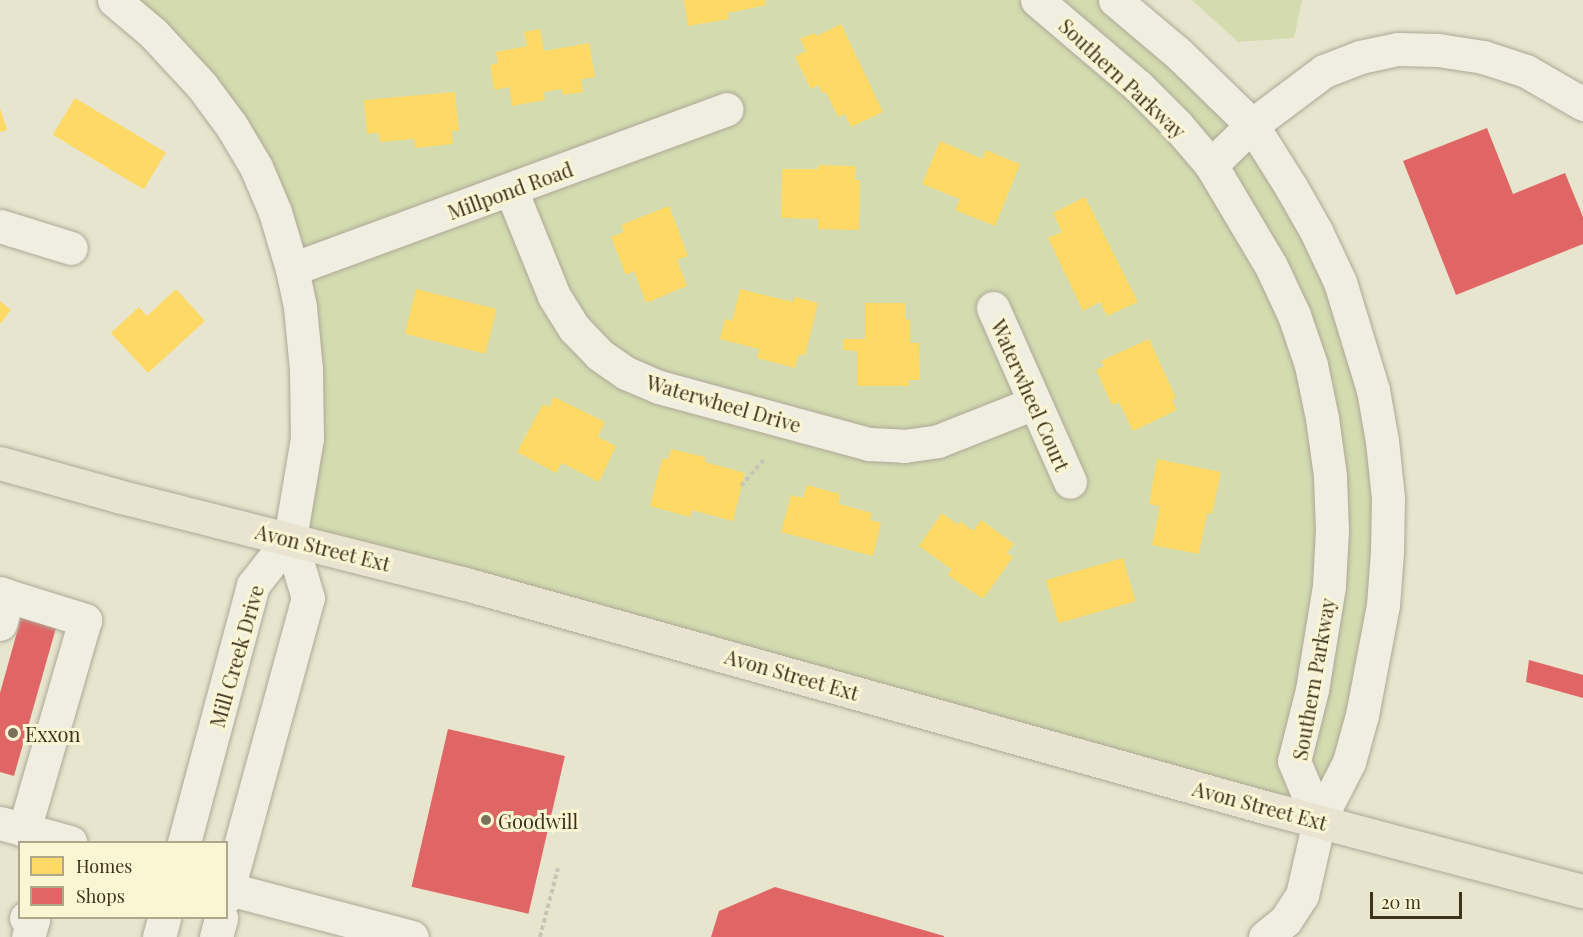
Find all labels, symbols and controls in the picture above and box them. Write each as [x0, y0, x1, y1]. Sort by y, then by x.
street label: Southern Parkway [1055, 13, 1191, 143]
street label: Millpond Road [444, 156, 576, 224]
street label: Waterwheel Court [987, 316, 1075, 474]
street label: Waterwheel Drive [644, 369, 804, 437]
street label: Avon Street Ext [253, 519, 393, 575]
street label: Mill Creek Drive [204, 582, 268, 730]
street label: Southern Parkway [1287, 596, 1339, 762]
street label: Avon Street Ext [722, 643, 862, 705]
place label: Exxon [25, 721, 80, 745]
marker: Exxon [6, 726, 20, 740]
street label: Avon Street Ext [1190, 775, 1330, 835]
place label: Goodwill [498, 808, 578, 832]
marker: Goodwill [479, 813, 493, 827]
legend [18, 841, 228, 919]
text: Homes [76, 854, 132, 878]
scale bar [1373, 880, 1464, 918]
text: Shops [76, 884, 125, 908]
text: 20 m [1381, 890, 1421, 914]

